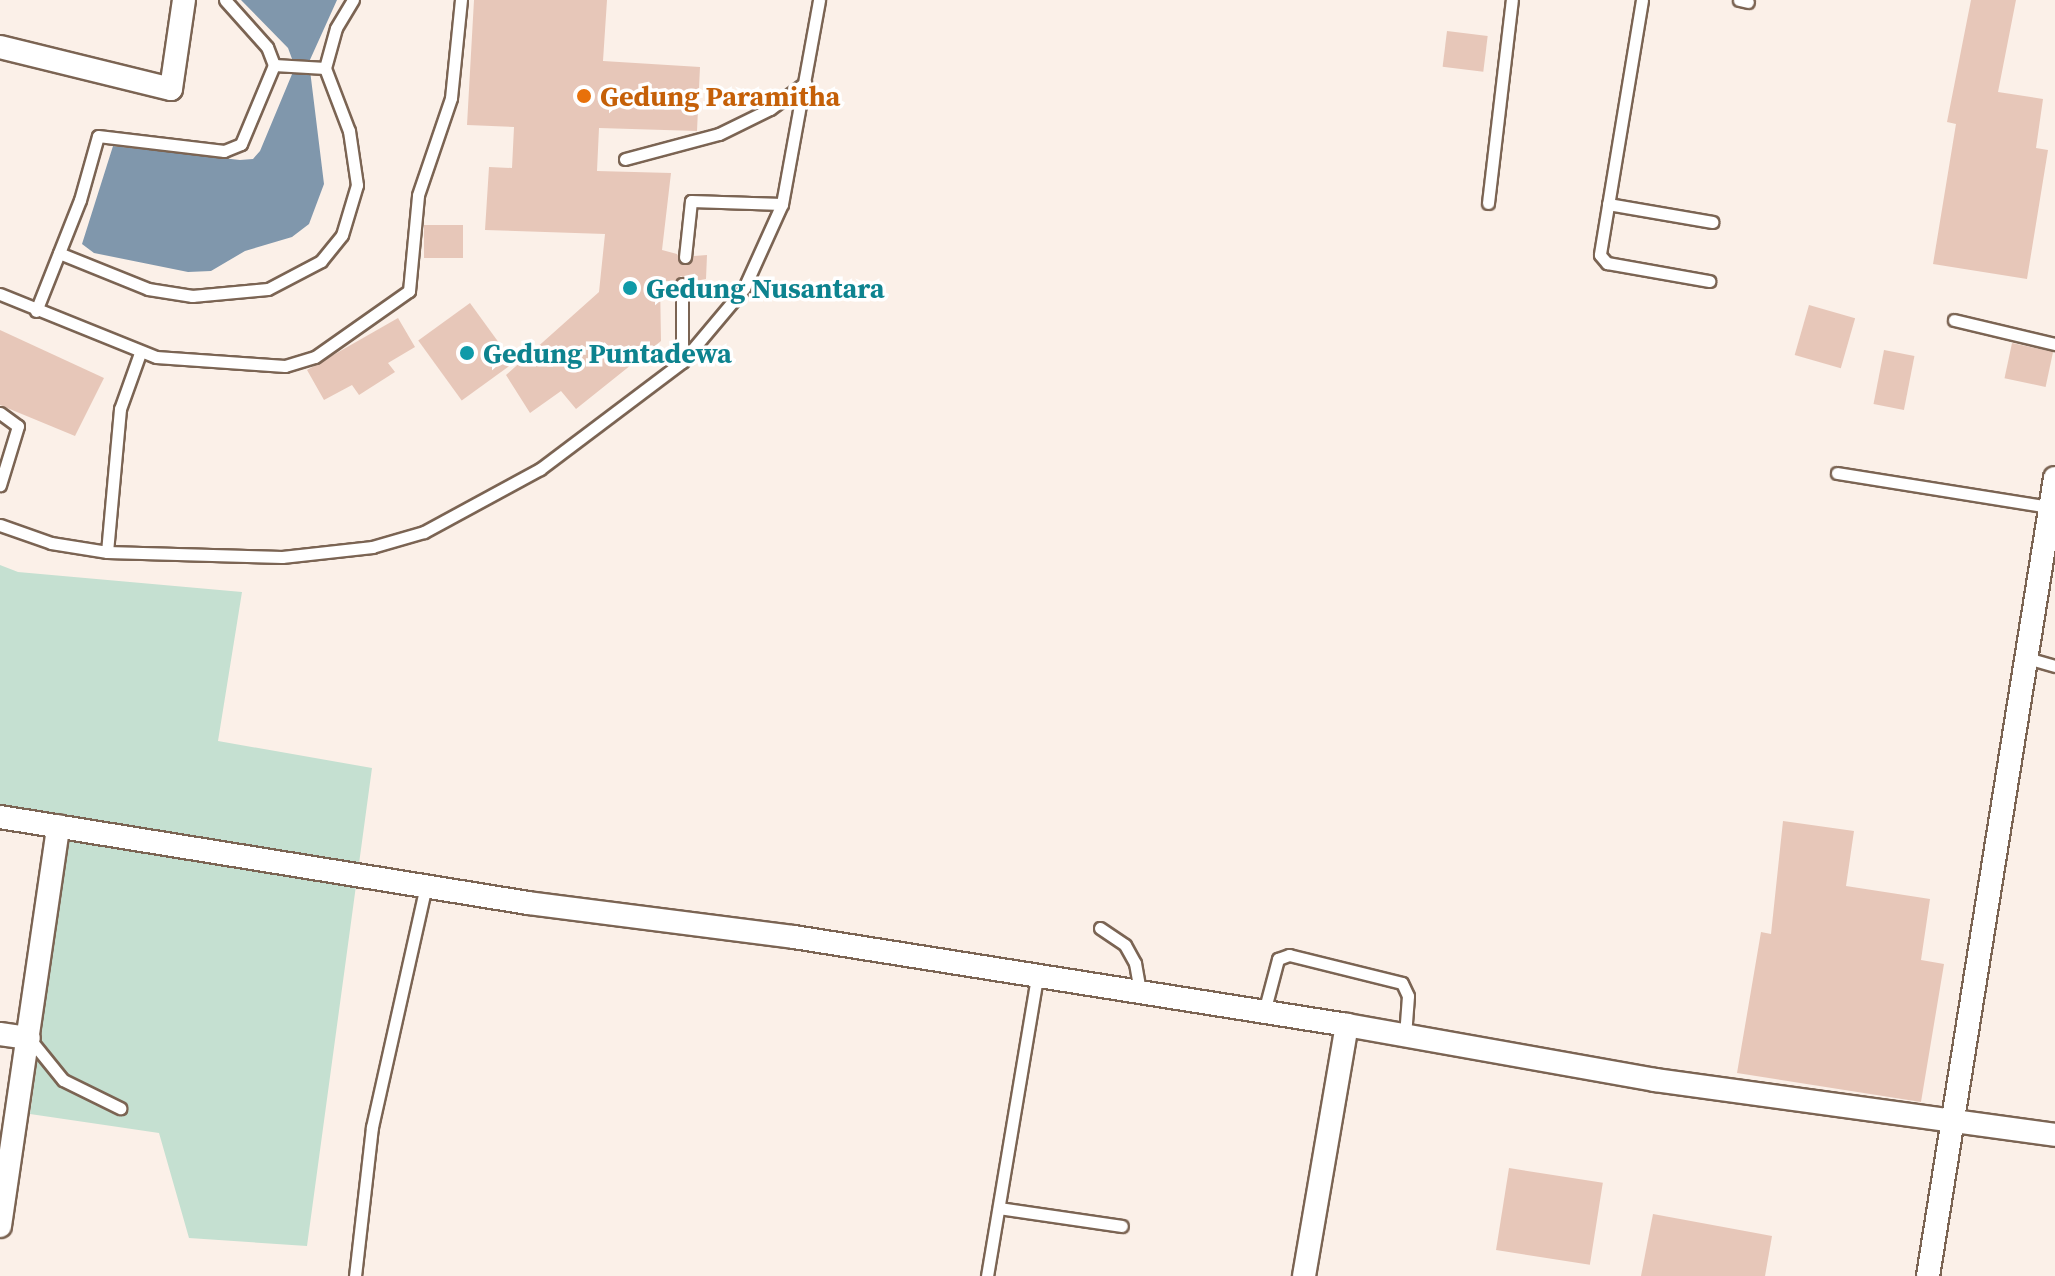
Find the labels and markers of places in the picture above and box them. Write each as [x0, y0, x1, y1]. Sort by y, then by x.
place label: Gedung Paramitha [600, 79, 840, 113]
marker: Gedung Paramitha [575, 87, 593, 105]
place label: Gedung Nusantara [646, 271, 885, 305]
marker: Gedung Nusantara [621, 279, 639, 297]
place label: Gedung Puntadewa [483, 336, 732, 370]
marker: Gedung Puntadewa [458, 344, 476, 362]

